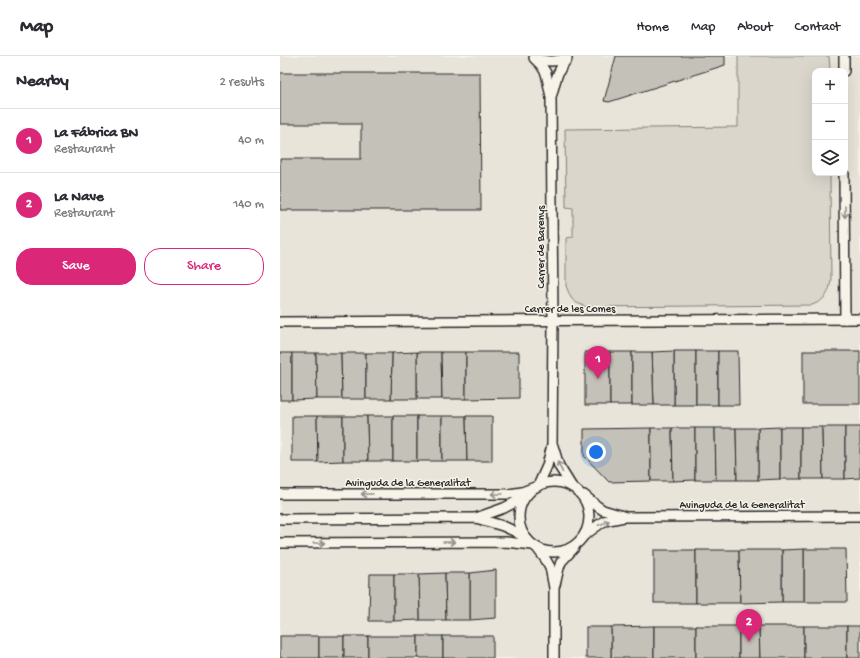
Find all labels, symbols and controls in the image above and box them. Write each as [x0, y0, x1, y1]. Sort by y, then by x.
text: Map [20, 16, 53, 39]
text: Home [637, 19, 669, 36]
text: Map [691, 19, 715, 36]
text: About [737, 19, 773, 36]
text: Contact [795, 19, 840, 36]
map controls [812, 68, 848, 176]
button: + [812, 68, 848, 104]
text: Nearby [16, 72, 69, 92]
text: 2 results [219, 75, 264, 90]
button: − [812, 104, 848, 140]
text: La Fábrica BN [54, 124, 138, 142]
text: 1 [26, 133, 32, 148]
text: 40 m [238, 133, 264, 148]
button: layers [812, 140, 848, 176]
text: Restaurant [54, 142, 114, 157]
text: La Nave [54, 188, 104, 206]
text: 2 [26, 197, 32, 212]
text: 140 m [233, 197, 264, 212]
street label: Carrer de Barenys [536, 205, 548, 288]
one-way arrow [841, 205, 849, 218]
text: Restaurant [54, 206, 114, 221]
button: Save [16, 248, 136, 285]
button: Share [144, 248, 264, 285]
street label: Carrer de les Comes [525, 304, 616, 316]
pin: 1 [585, 346, 611, 379]
your location [586, 442, 606, 462]
one-way arrow [556, 461, 563, 473]
street label: Avinguda de la Generalitat [346, 478, 472, 490]
one-way arrow [361, 490, 374, 498]
one-way arrow [491, 490, 504, 498]
street label: Avinguda de la Generalitat [680, 500, 806, 512]
one-way arrow [597, 518, 609, 526]
one-way arrow [442, 538, 455, 546]
one-way arrow [312, 539, 325, 547]
pin: 2 [736, 609, 762, 642]

